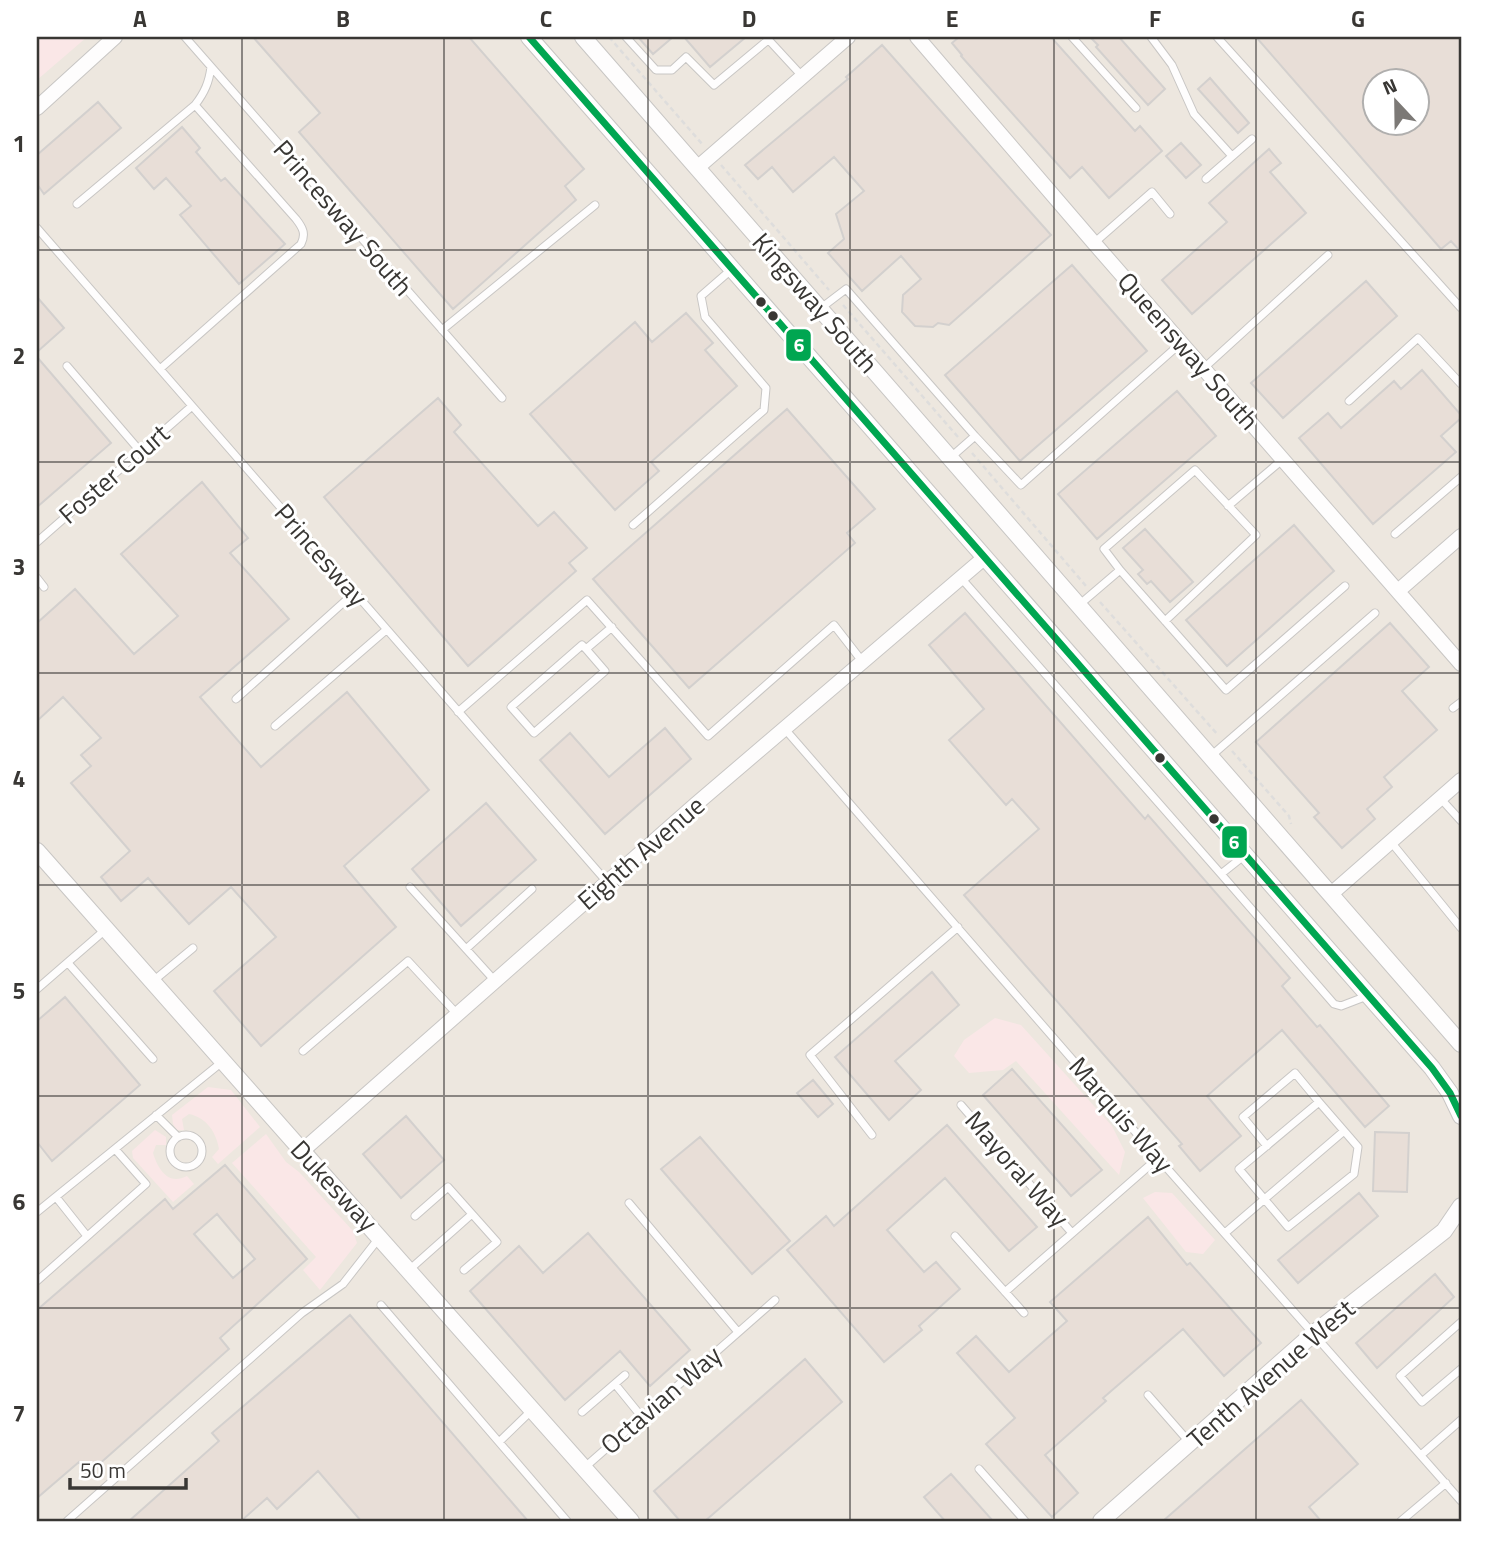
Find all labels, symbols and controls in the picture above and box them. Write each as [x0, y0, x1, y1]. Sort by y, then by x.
text: A [133, 1, 147, 36]
text: B [336, 1, 350, 36]
text: C [540, 1, 552, 36]
text: D [742, 1, 756, 36]
text: E [946, 1, 958, 36]
text: F [1149, 1, 1161, 36]
text: G [1351, 1, 1365, 36]
north arrow [1362, 66, 1432, 136]
text: N [1378, 70, 1401, 102]
text: 1 [13, 126, 25, 161]
street label: Princesway South [264, 131, 422, 304]
street label: Kingsway South [743, 224, 888, 382]
street label: Queensway South [1108, 263, 1268, 438]
unlabelled marker [754, 295, 768, 309]
unlabelled marker [766, 309, 780, 323]
line badge: 6 [785, 328, 812, 362]
text: 6 [794, 330, 805, 359]
text: 2 [13, 338, 25, 373]
street label: Foster Court [50, 414, 178, 533]
street label: Princesway [265, 495, 377, 615]
text: 3 [13, 549, 25, 584]
unlabelled marker [1153, 751, 1167, 765]
text: 4 [13, 761, 25, 796]
street label: Eighth Avenue [568, 786, 713, 919]
unlabelled marker [1207, 812, 1221, 826]
line badge: 6 [1221, 825, 1248, 859]
text: 6 [1229, 827, 1240, 856]
text: 5 [13, 973, 25, 1008]
street label: Marquis Way [1060, 1048, 1183, 1181]
street label: Mayoral Way [956, 1102, 1079, 1235]
street label: Dukesway [282, 1131, 387, 1240]
text: 6 [13, 1184, 26, 1219]
street label: Tenth Avenue West [1178, 1290, 1363, 1458]
street label: Octavian Way [591, 1336, 730, 1463]
text: 7 [13, 1396, 25, 1431]
scale bar [70, 1446, 186, 1490]
text: 50 m [80, 1454, 126, 1486]

